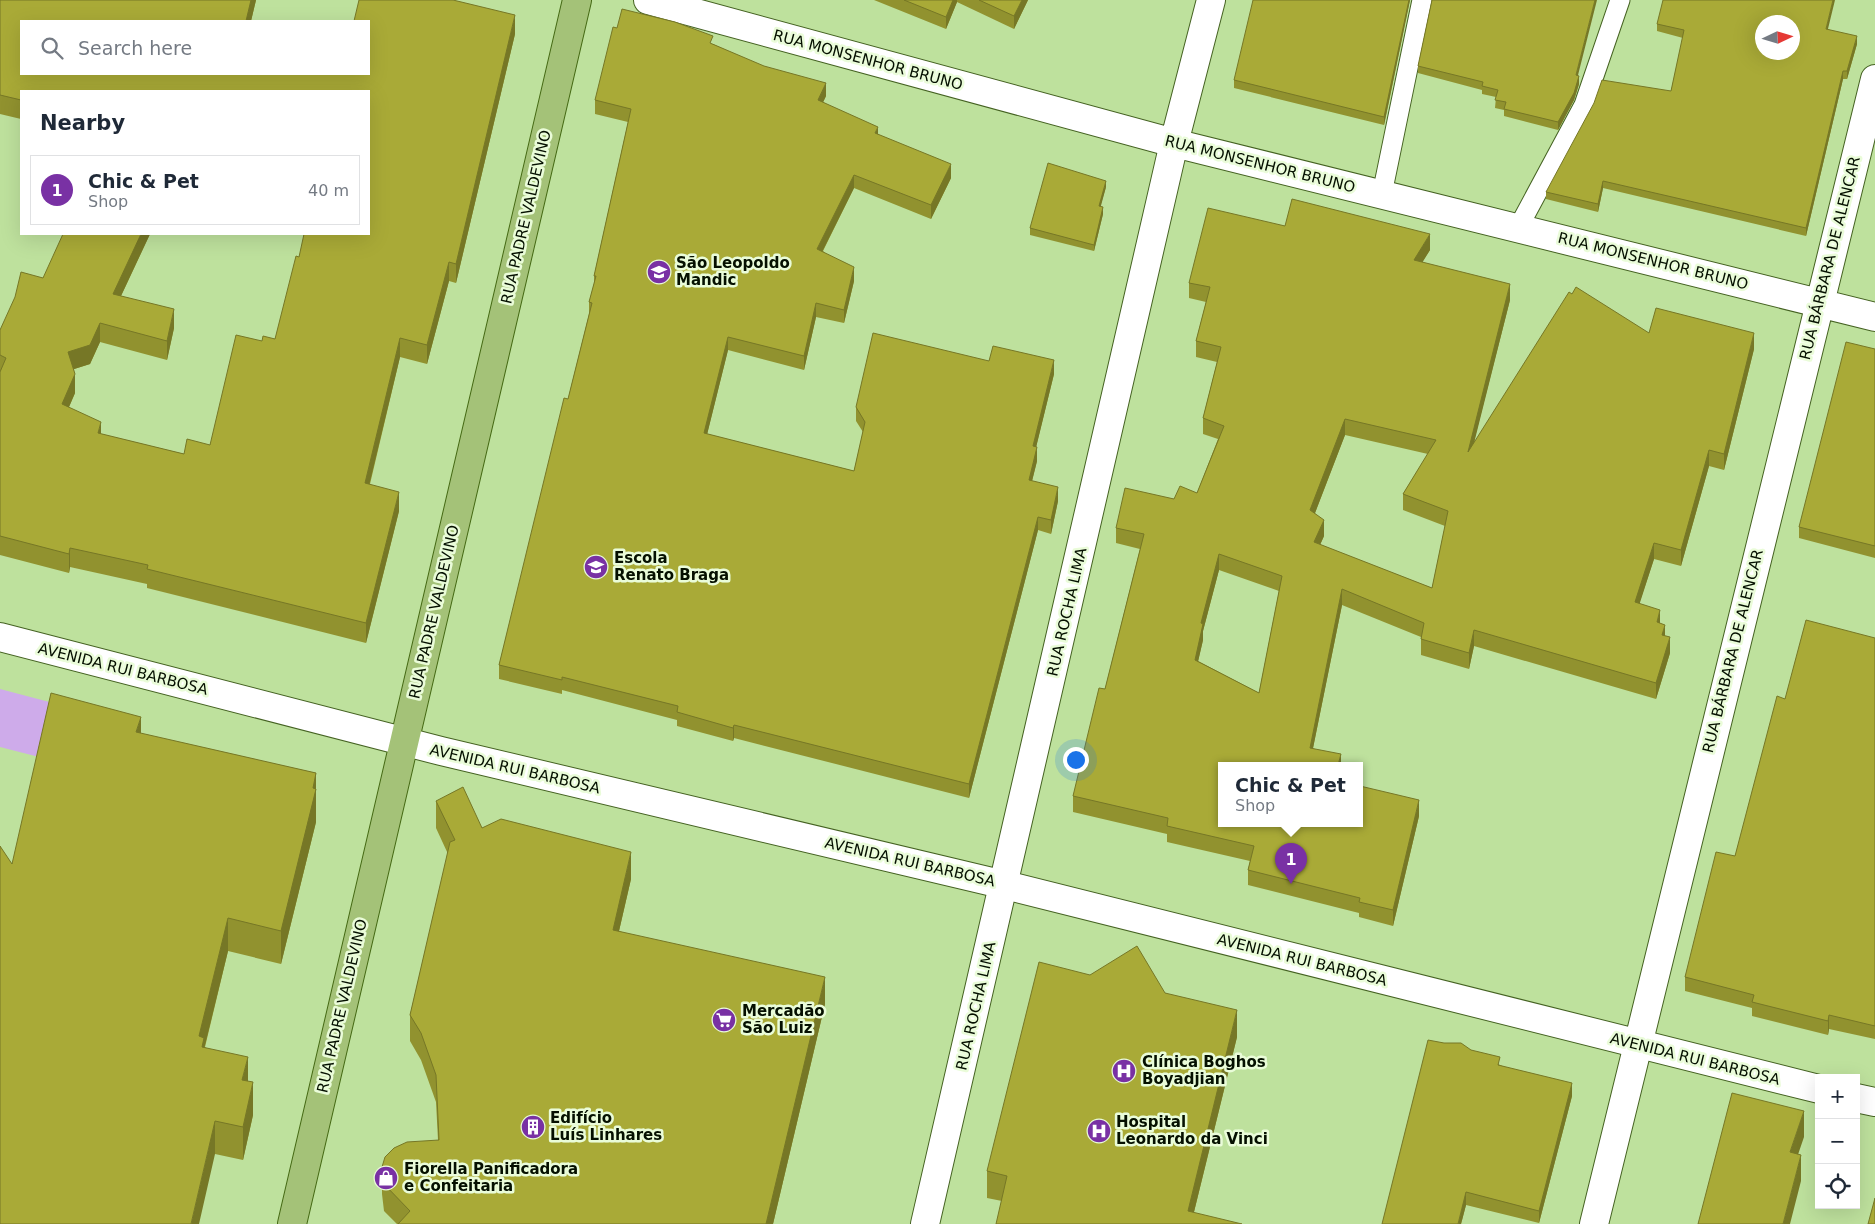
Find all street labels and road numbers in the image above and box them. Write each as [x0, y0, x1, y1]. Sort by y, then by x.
street label: RUA MONSENHOR BRUNO [771, 26, 965, 94]
street label: RUA PADRE VALDEVINO [497, 128, 555, 306]
street label: RUA MONSENHOR BRUNO [1163, 132, 1357, 196]
street label: RUA BÁRBARA DE ALENCAR [1795, 154, 1864, 362]
street label: RUA MONSENHOR BRUNO [1556, 229, 1750, 293]
street label: RUA PADRE VALDEVINO [405, 523, 463, 701]
street label: RUA ROCHA LIMA [1043, 545, 1091, 678]
street label: RUA BÁRBARA DE ALENCAR [1698, 547, 1767, 755]
street label: AVENIDA RUI BARBOSA [36, 639, 211, 699]
street label: AVENIDA RUI BARBOSA [428, 741, 603, 798]
street label: AVENIDA RUI BARBOSA [823, 834, 998, 891]
street label: RUA PADRE VALDEVINO [313, 917, 371, 1095]
street label: AVENIDA RUI BARBOSA [1215, 930, 1390, 990]
street label: RUA ROCHA LIMA [952, 939, 1000, 1072]
street label: AVENIDA RUI BARBOSA [1608, 1029, 1783, 1089]

